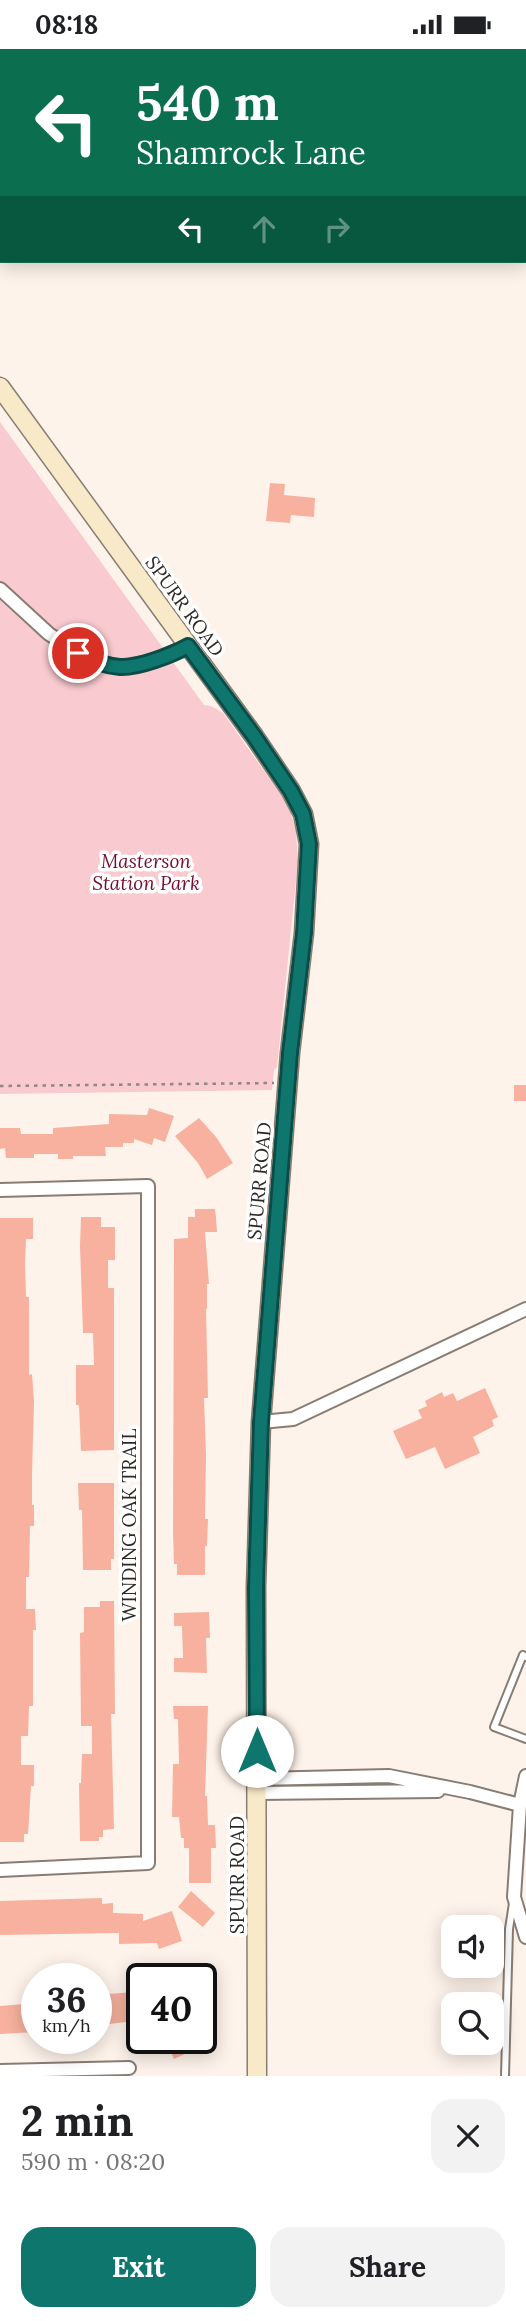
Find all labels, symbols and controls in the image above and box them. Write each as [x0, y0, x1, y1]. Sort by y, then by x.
text: 08:18 [35, 8, 98, 41]
text: 540 m [136, 71, 279, 133]
icon: left [21, 77, 112, 168]
text: Shamrock Lane [136, 132, 366, 173]
icon: left [172, 210, 210, 248]
icon: ahead [245, 210, 283, 248]
icon: right [318, 210, 356, 248]
street label: SPURR ROAD [141, 551, 229, 661]
pin [48, 623, 108, 683]
icon: arrive [59, 634, 97, 672]
park label: Masterson Station Park [92, 849, 200, 895]
street label: SPURR ROAD [242, 1121, 276, 1241]
street label: WINDING OAK TRAIL [117, 1429, 141, 1621]
position arrow [220, 1714, 294, 1788]
street label: SPURR ROAD [225, 1816, 249, 1934]
map controls [441, 1915, 504, 2055]
button: sound [441, 1915, 504, 1978]
speed limit sign: 40 [126, 1963, 217, 2054]
text: 36 [47, 1977, 86, 2022]
button: search [441, 1992, 504, 2055]
text: km/h [42, 2014, 91, 2037]
text: 2 min [21, 2094, 134, 2148]
button: close [431, 2099, 505, 2173]
text: 590 m · 08:20 [21, 2147, 165, 2176]
button: Exit [21, 2227, 256, 2307]
button: Share [270, 2227, 505, 2307]

